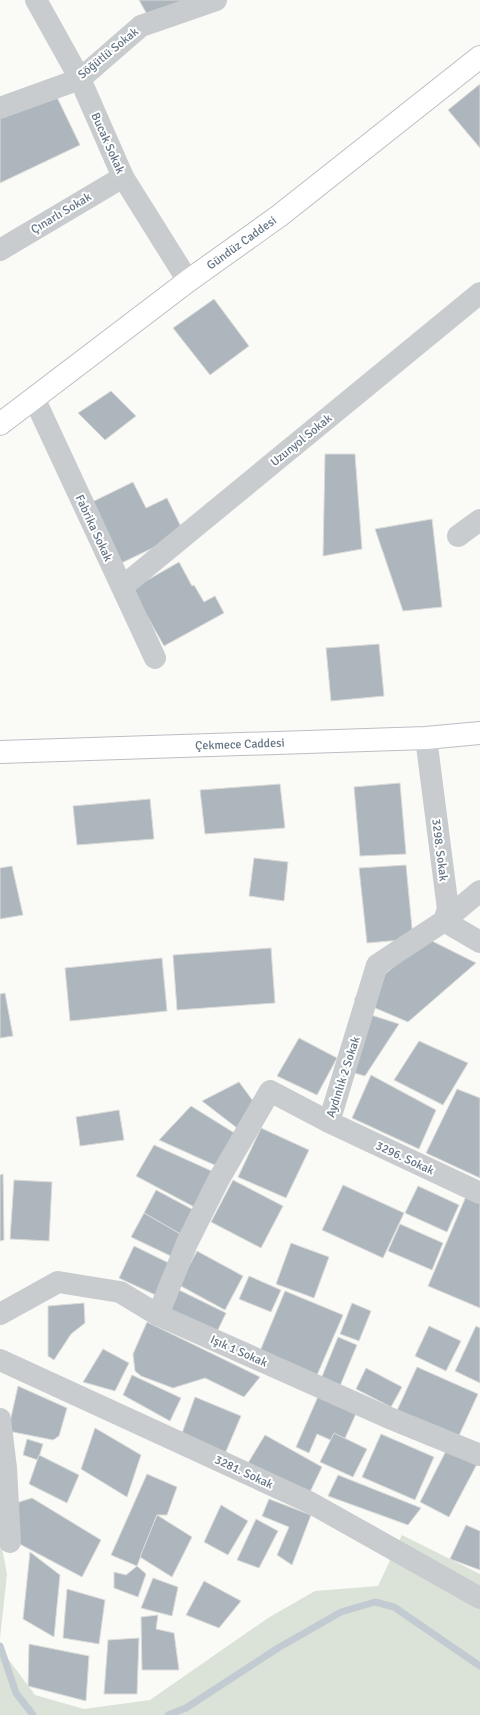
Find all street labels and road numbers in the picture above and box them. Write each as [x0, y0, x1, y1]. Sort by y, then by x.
street label: Söğütlü Sokak [75, 24, 142, 82]
street label: Bucak Sokak [87, 110, 128, 176]
street label: Çınarlı Sokak [28, 190, 94, 237]
street label: Gündüz Caddesi [204, 213, 280, 273]
street label: Uzunyol Sokak [267, 411, 335, 470]
street label: Fabrika Sokak [72, 492, 116, 564]
street label: Çekmece Caddesi [195, 736, 285, 754]
street label: 3298. Sokak [428, 818, 451, 882]
street label: Aydınlık 2 Sokak [323, 1035, 364, 1120]
street label: 3296. Sokak [373, 1138, 436, 1179]
street label: Işık 1 Sokak [208, 1332, 270, 1371]
street label: 3281. Sokak [212, 1452, 275, 1493]

